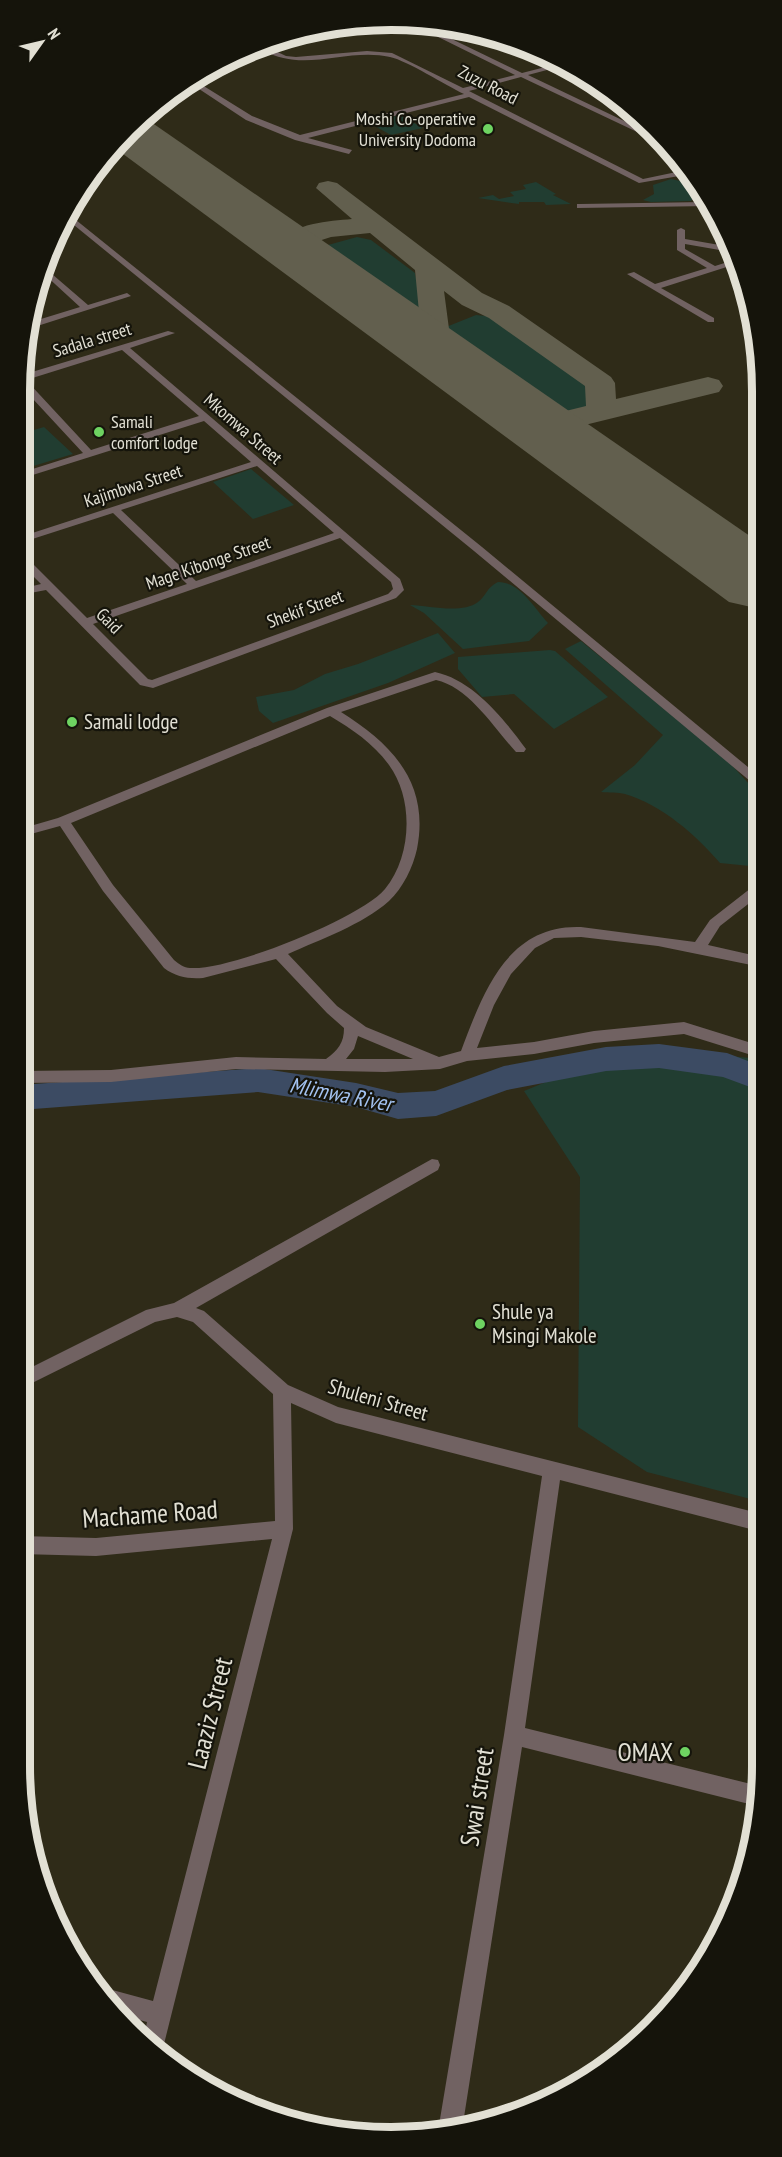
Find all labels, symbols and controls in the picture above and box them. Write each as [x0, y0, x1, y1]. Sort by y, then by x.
north arrow [12, 12, 72, 72]
text: N [44, 24, 65, 43]
street label: Zuzu Road [454, 60, 522, 109]
place label: Moshi Co-operative University Dodoma [356, 107, 476, 151]
marker: Moshi Co-operative University Dodoma [481, 122, 495, 136]
street label: Sadala street [50, 317, 134, 362]
street label: Mkomwa Street [199, 388, 287, 469]
place label: Samali comfort lodge [111, 410, 198, 454]
marker: Samali comfort lodge [92, 425, 106, 439]
street label: Kajimbwa Street [81, 459, 185, 512]
street label: Mage Kibonge Street [143, 530, 273, 595]
street label: Shekif Street [263, 584, 346, 633]
street label: Gaid [91, 603, 127, 639]
place label: Samali lodge [84, 708, 178, 735]
marker: Samali lodge [65, 715, 79, 729]
water label: Mlimwa River [287, 1070, 397, 1118]
place label: Shule ya Msingi Makole [492, 1298, 597, 1349]
marker: Shule ya Msingi Makole [473, 1317, 487, 1331]
street label: Shuleni Street [325, 1372, 431, 1427]
street label: Machame Road [81, 1492, 219, 1535]
street label: Laaziz Street [180, 1653, 239, 1772]
place label: OMAX [617, 1735, 673, 1768]
street label: Swai street [452, 1745, 501, 1849]
marker: OMAX [678, 1745, 692, 1759]

